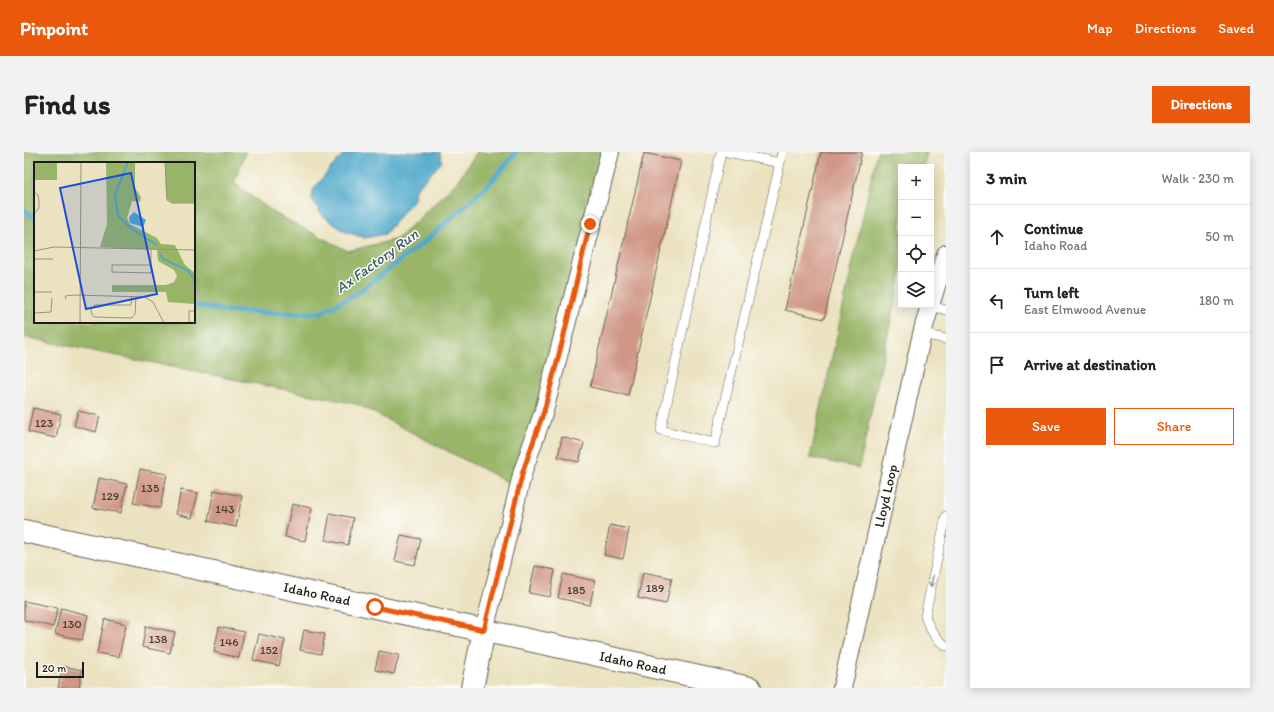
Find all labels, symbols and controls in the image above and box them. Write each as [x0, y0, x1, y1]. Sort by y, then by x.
text: Pinpoint [20, 17, 88, 40]
text: Map [1087, 20, 1113, 37]
text: Directions [1135, 20, 1196, 37]
text: Saved [1218, 20, 1254, 37]
button: Directions [1152, 86, 1250, 123]
text: Find us [24, 87, 111, 121]
inset map [34, 162, 195, 323]
map controls [898, 164, 934, 308]
button: + [898, 164, 934, 200]
text: 3 min [986, 168, 1027, 188]
text: Walk · 230 m [1162, 171, 1234, 186]
button: − [898, 200, 934, 236]
route end [581, 215, 599, 233]
text: Continue [1024, 220, 1083, 238]
water label: Ax Factory Run [332, 225, 422, 297]
icon: ahead [986, 226, 1008, 248]
text: 50 m [1205, 229, 1234, 244]
button: locate [898, 236, 934, 272]
text: Idaho Road [1024, 238, 1087, 253]
button: layers [898, 272, 934, 308]
text: Turn left [1024, 284, 1079, 302]
icon: left [986, 290, 1008, 312]
text: 180 m [1199, 293, 1234, 308]
text: East Elmwood Avenue [1024, 302, 1146, 317]
icon: arrive [986, 354, 1008, 376]
text: Arrive at destination [1024, 356, 1156, 374]
button: Save [986, 408, 1106, 445]
button: Share [1114, 408, 1234, 445]
house number: 123 [35, 416, 54, 430]
street label: Lloyd Loop [870, 463, 902, 529]
house number: 135 [141, 481, 159, 495]
house number: 129 [101, 489, 119, 503]
house number: 143 [215, 502, 235, 516]
one-way arrow [928, 574, 936, 587]
street label: Idaho Road [282, 579, 352, 609]
house number: 189 [646, 581, 664, 595]
house number: 185 [567, 583, 585, 597]
route start [366, 598, 384, 616]
house number: 130 [62, 617, 82, 631]
house number: 138 [149, 632, 168, 646]
house number: 146 [219, 635, 239, 649]
house number: 152 [260, 643, 279, 657]
street label: Idaho Road [598, 648, 668, 678]
scale bar [36, 660, 84, 679]
text: 20 m [42, 662, 66, 675]

